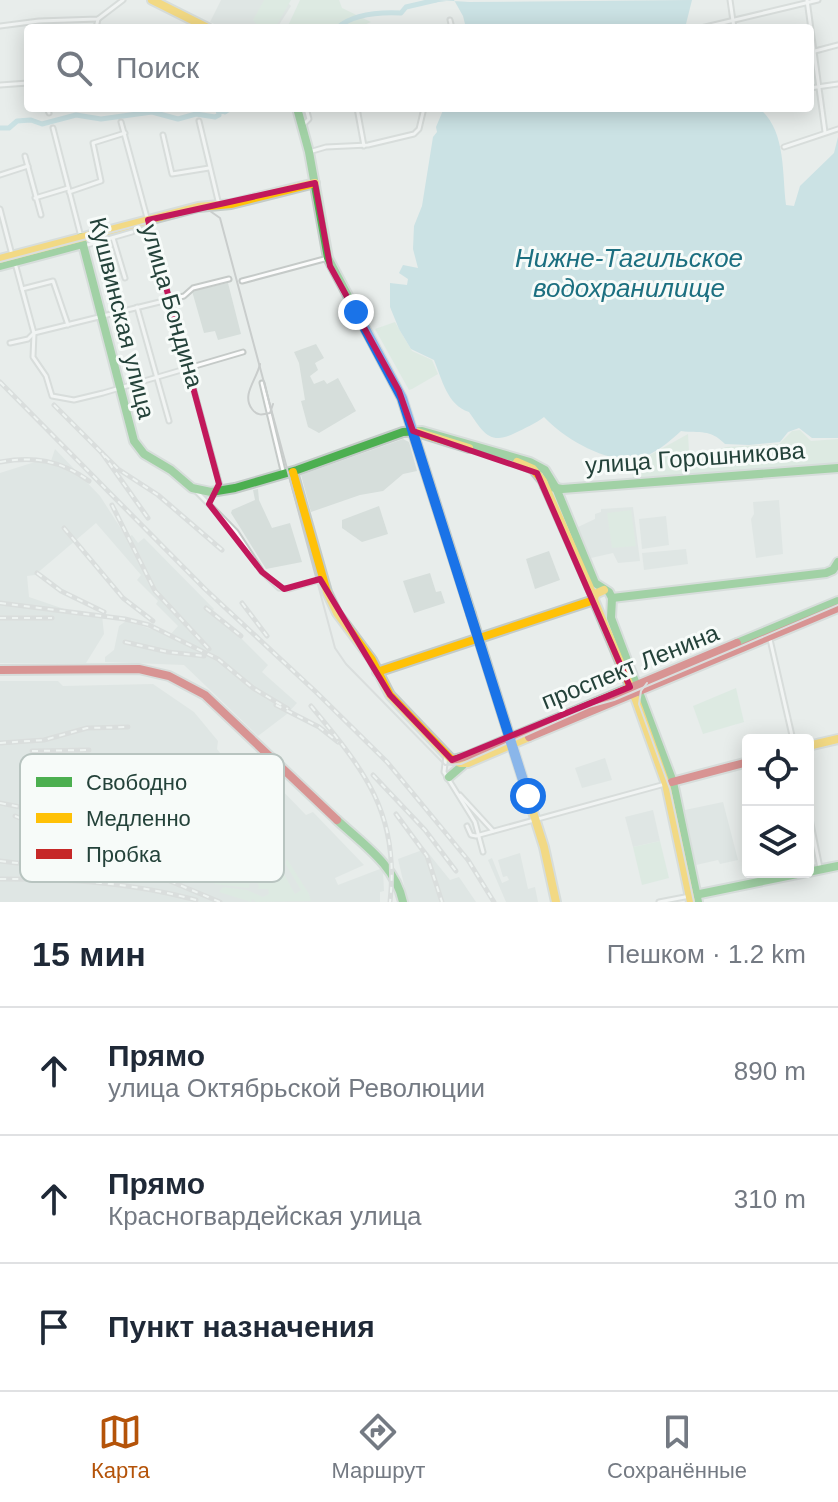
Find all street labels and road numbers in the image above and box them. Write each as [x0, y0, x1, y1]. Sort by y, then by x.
street label: Кушвинская улица [84, 214, 161, 422]
street label: улица Бондина [136, 221, 209, 391]
street label: улица Горошникова [584, 436, 806, 479]
street label: проспект Ленина [537, 618, 723, 714]

